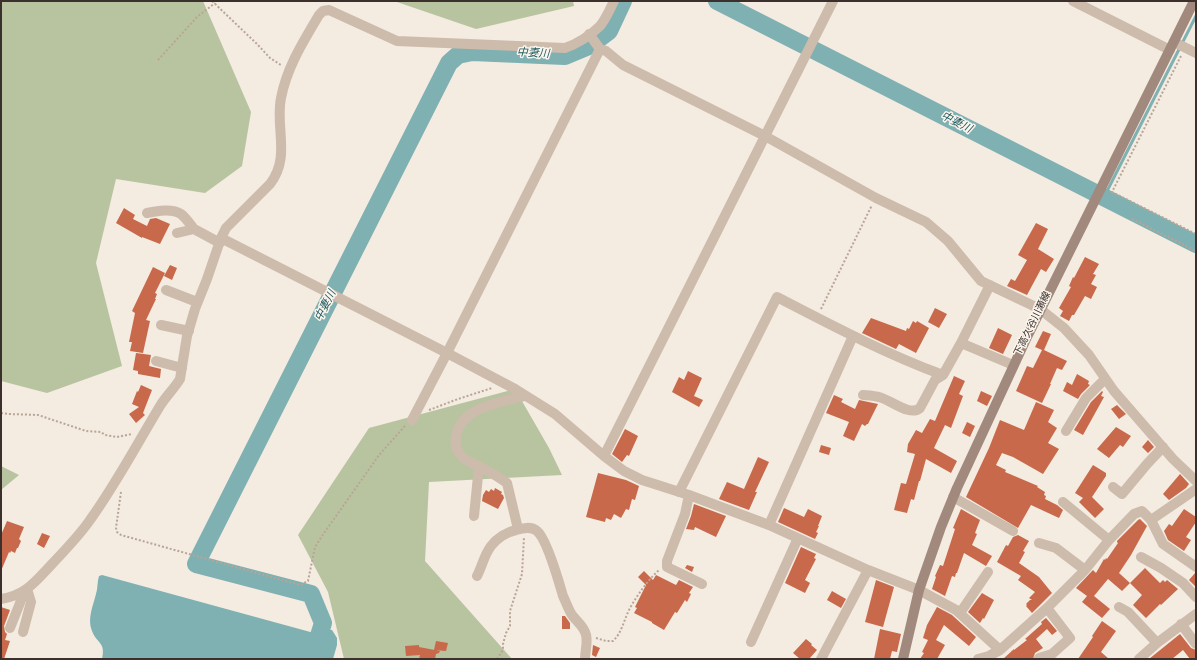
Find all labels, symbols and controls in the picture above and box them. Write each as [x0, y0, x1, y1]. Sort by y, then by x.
water label: 中妻川 [516, 47, 550, 61]
water label: 中妻川 [938, 110, 974, 136]
water label: 中妻川 [313, 288, 339, 324]
street label: 下高久谷川瀬線 [1012, 290, 1054, 358]

